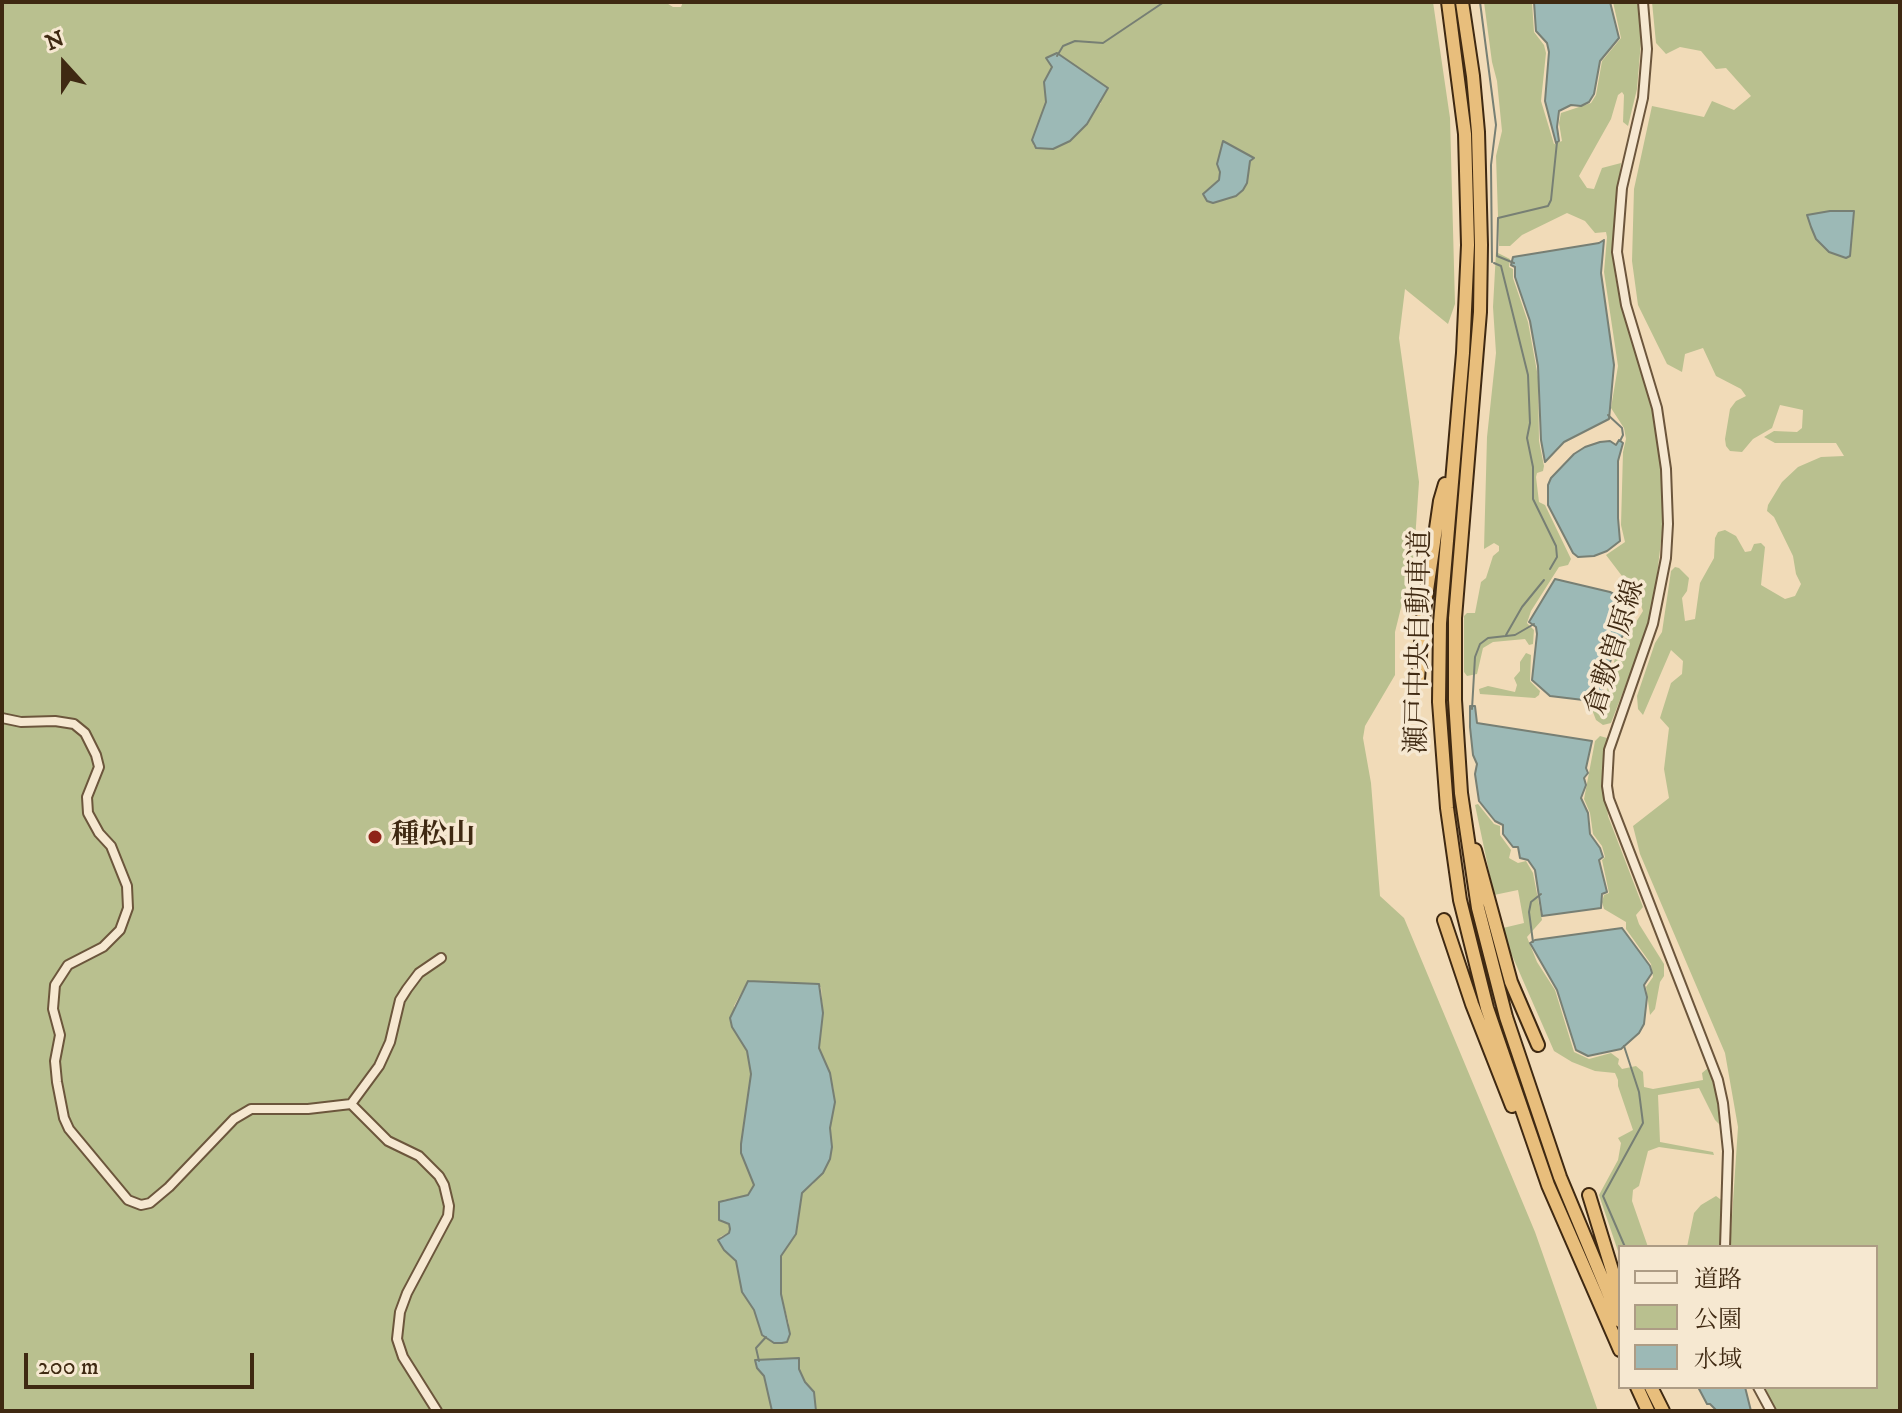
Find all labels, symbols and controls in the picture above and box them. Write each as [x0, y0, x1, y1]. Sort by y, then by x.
north arrow [24, 24, 104, 104]
text: N [42, 25, 68, 57]
street label: 瀬戸中央自動車道 [1402, 530, 1440, 754]
street label: 倉敷曽原線 [1580, 576, 1654, 720]
place label: 種松山 [391, 820, 475, 854]
marker: 種松山 [366, 828, 384, 846]
legend [1618, 1245, 1878, 1389]
text: 道路 [1694, 1265, 1742, 1295]
text: 公園 [1694, 1305, 1742, 1335]
scale bar [28, 1337, 258, 1387]
text: 水域 [1694, 1345, 1742, 1375]
text: 200 m [38, 1352, 99, 1382]

